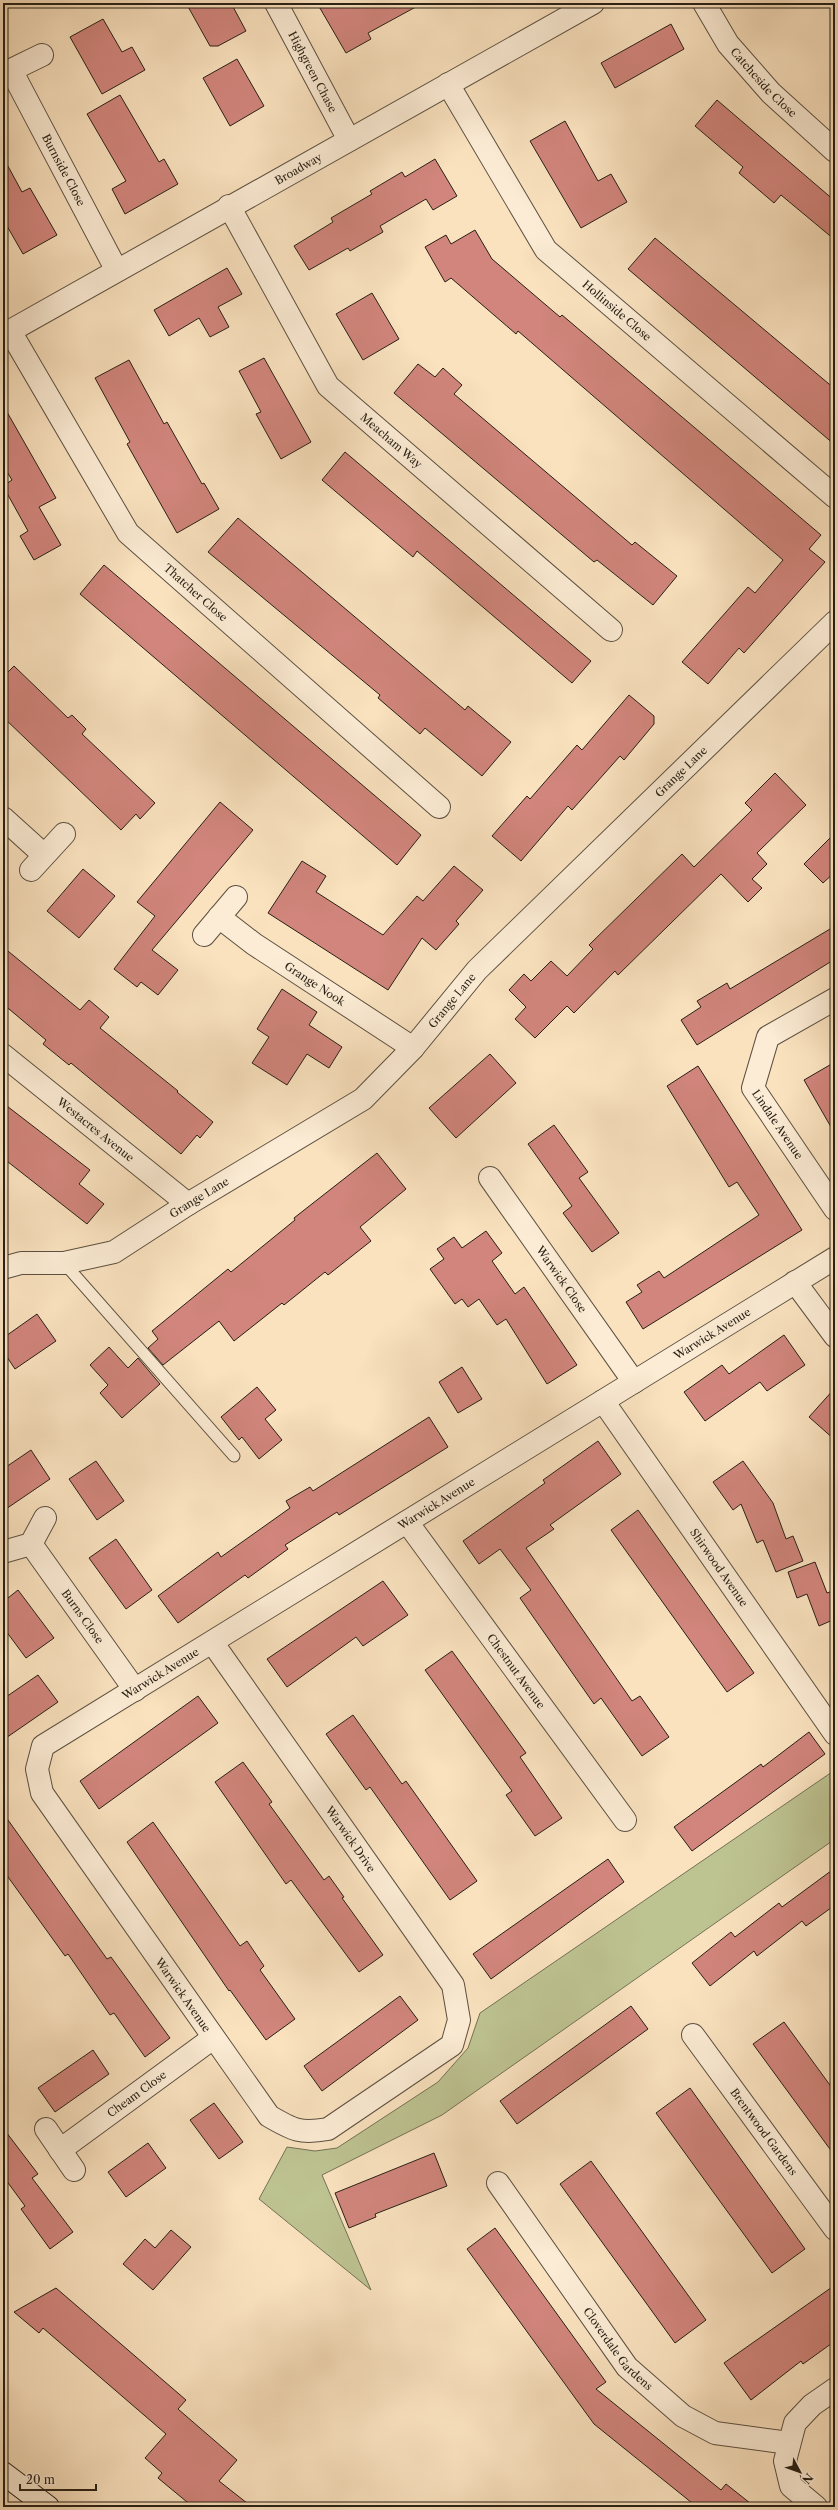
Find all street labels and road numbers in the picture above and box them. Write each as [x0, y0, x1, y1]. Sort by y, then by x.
street label: Highgreen Chase [285, 29, 340, 115]
street label: Catcheside Close [728, 45, 800, 120]
street label: Burnside Close [39, 132, 88, 208]
street label: Broadway [272, 150, 325, 188]
street label: Hollinside Close [580, 277, 654, 344]
street label: Meacham Way [358, 410, 426, 472]
street label: Thatcher Close [161, 561, 230, 624]
street label: Grange Lane [652, 743, 710, 800]
street label: Grange Nook [282, 959, 348, 1009]
street label: Grange Lane [425, 970, 479, 1031]
street label: Lindale Avenue [749, 1087, 806, 1162]
street label: Westacres Avenue [54, 1094, 137, 1165]
street label: Grange Lane [167, 1174, 231, 1221]
street label: Warwick Close [533, 1242, 590, 1315]
street label: Warwick Avenue [670, 1305, 753, 1363]
street label: Warwick Avenue [395, 1475, 477, 1533]
street label: Shirwood Avenue [687, 1526, 751, 1609]
street label: Burns Close [59, 1587, 107, 1646]
street label: Chestnut Avenue [484, 1631, 548, 1712]
street label: Warwick Avenue [119, 1645, 201, 1703]
street label: Warwick Drive [322, 1803, 379, 1875]
street label: Warwick Avenue [152, 1954, 214, 2035]
street label: Cheam Close [104, 2068, 169, 2120]
street label: Brentwood Gardens [727, 2085, 801, 2178]
street label: Cloverdale Gardens [580, 2305, 656, 2393]

